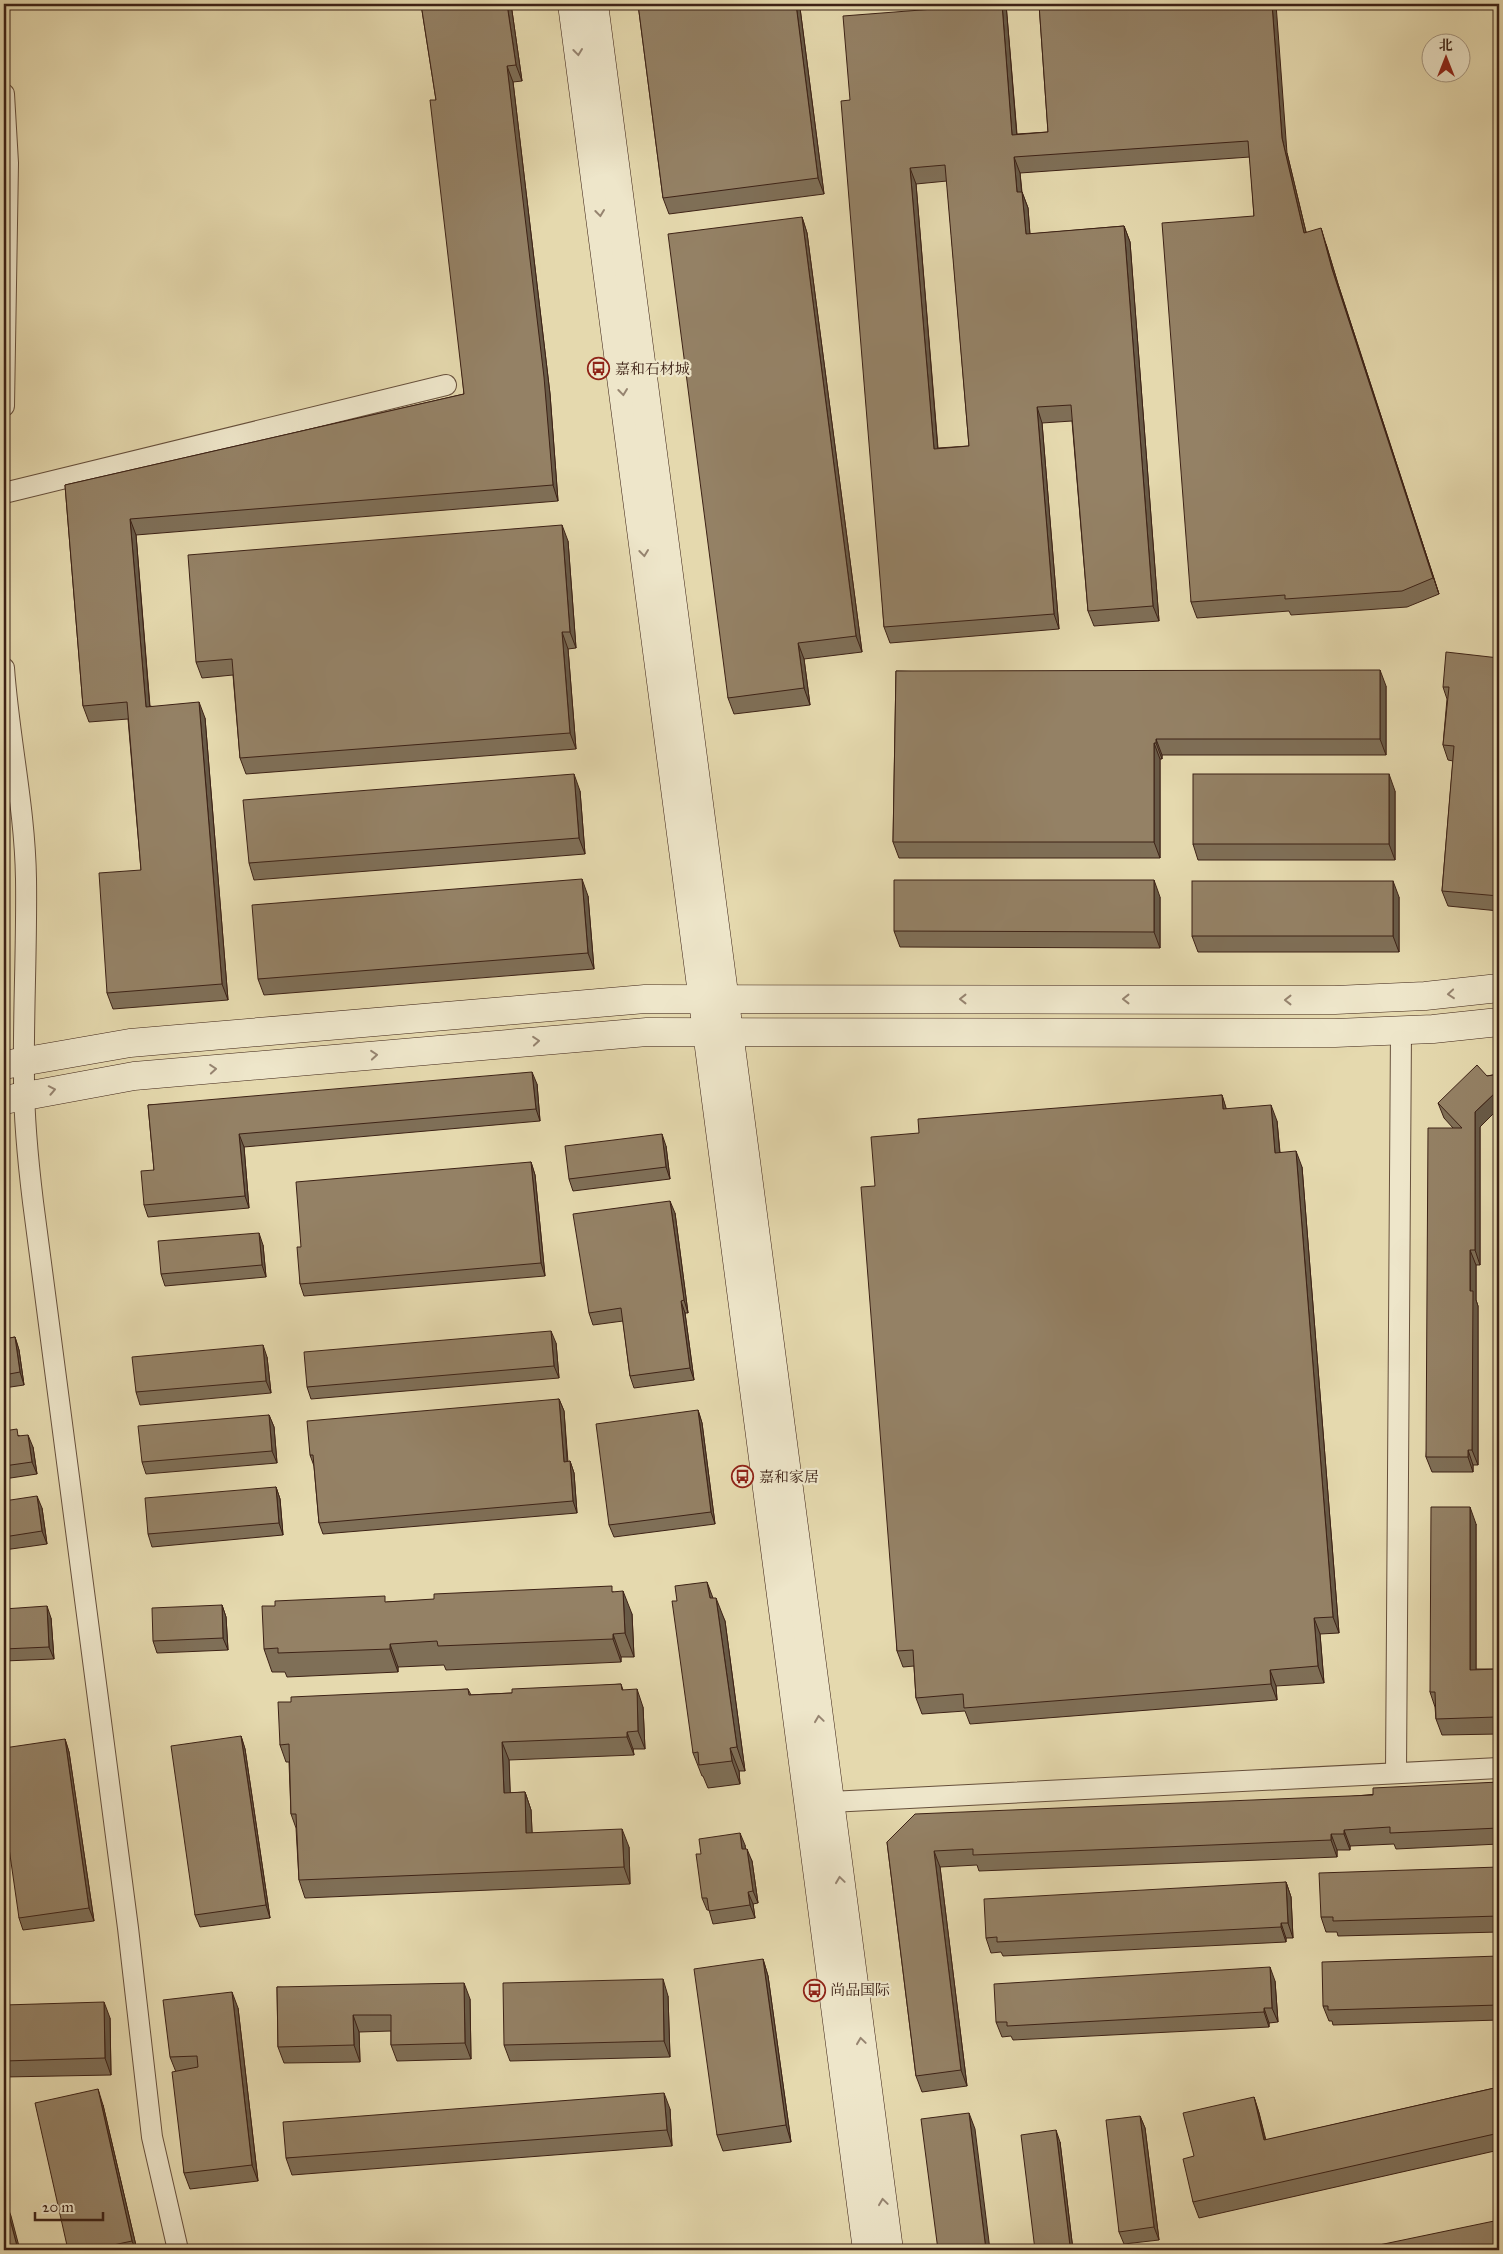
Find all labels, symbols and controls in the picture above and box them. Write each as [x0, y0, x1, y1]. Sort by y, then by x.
north arrow [1420, 32, 1470, 82]
text: 北 [1439, 37, 1453, 54]
one-way arrow [573, 48, 583, 56]
one-way arrow [594, 209, 604, 218]
bus stop icon: 嘉和石材城 [587, 357, 611, 381]
place label: 嘉和石材城 [615, 360, 690, 378]
one-way arrow [617, 388, 628, 396]
one-way arrow [638, 549, 649, 557]
one-way arrow [1447, 988, 1455, 999]
one-way arrow [959, 994, 967, 1004]
one-way arrow [1122, 994, 1130, 1004]
one-way arrow [1284, 995, 1292, 1005]
one-way arrow [533, 1036, 541, 1047]
one-way arrow [371, 1050, 379, 1061]
one-way arrow [209, 1064, 217, 1075]
one-way arrow [47, 1085, 56, 1096]
bus stop icon: 嘉和家居 [731, 1465, 755, 1489]
place label: 嘉和家居 [759, 1468, 819, 1486]
one-way arrow [814, 1714, 825, 1722]
one-way arrow [835, 1875, 846, 1883]
bus stop icon: 尚品国际 [802, 1978, 826, 2002]
place label: 尚品国际 [830, 1981, 890, 1999]
one-way arrow [857, 2036, 867, 2045]
scale bar [35, 2189, 102, 2221]
text: 20 m [42, 2198, 74, 2216]
one-way arrow [878, 2198, 889, 2206]

